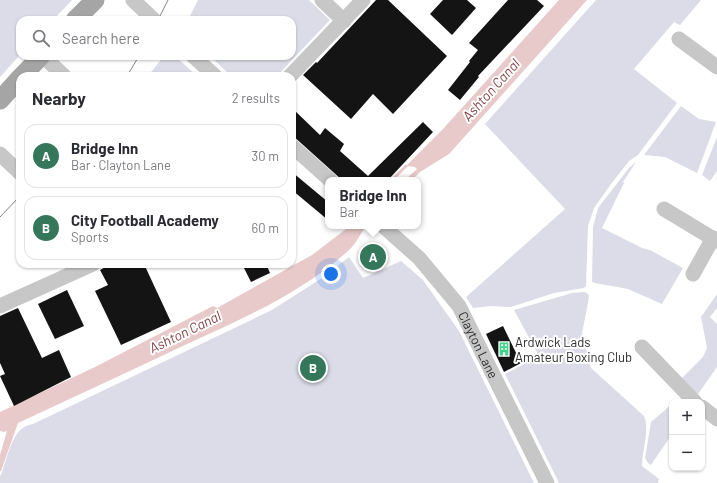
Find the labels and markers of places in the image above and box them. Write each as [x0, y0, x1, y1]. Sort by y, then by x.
pin: A [360, 242, 386, 272]
place label: Ardwick Lads Amateur Boxing Club [515, 334, 632, 365]
building icon: Ardwick Lads Amateur Boxing Club [496, 341, 512, 357]
pin: B [300, 353, 326, 383]

